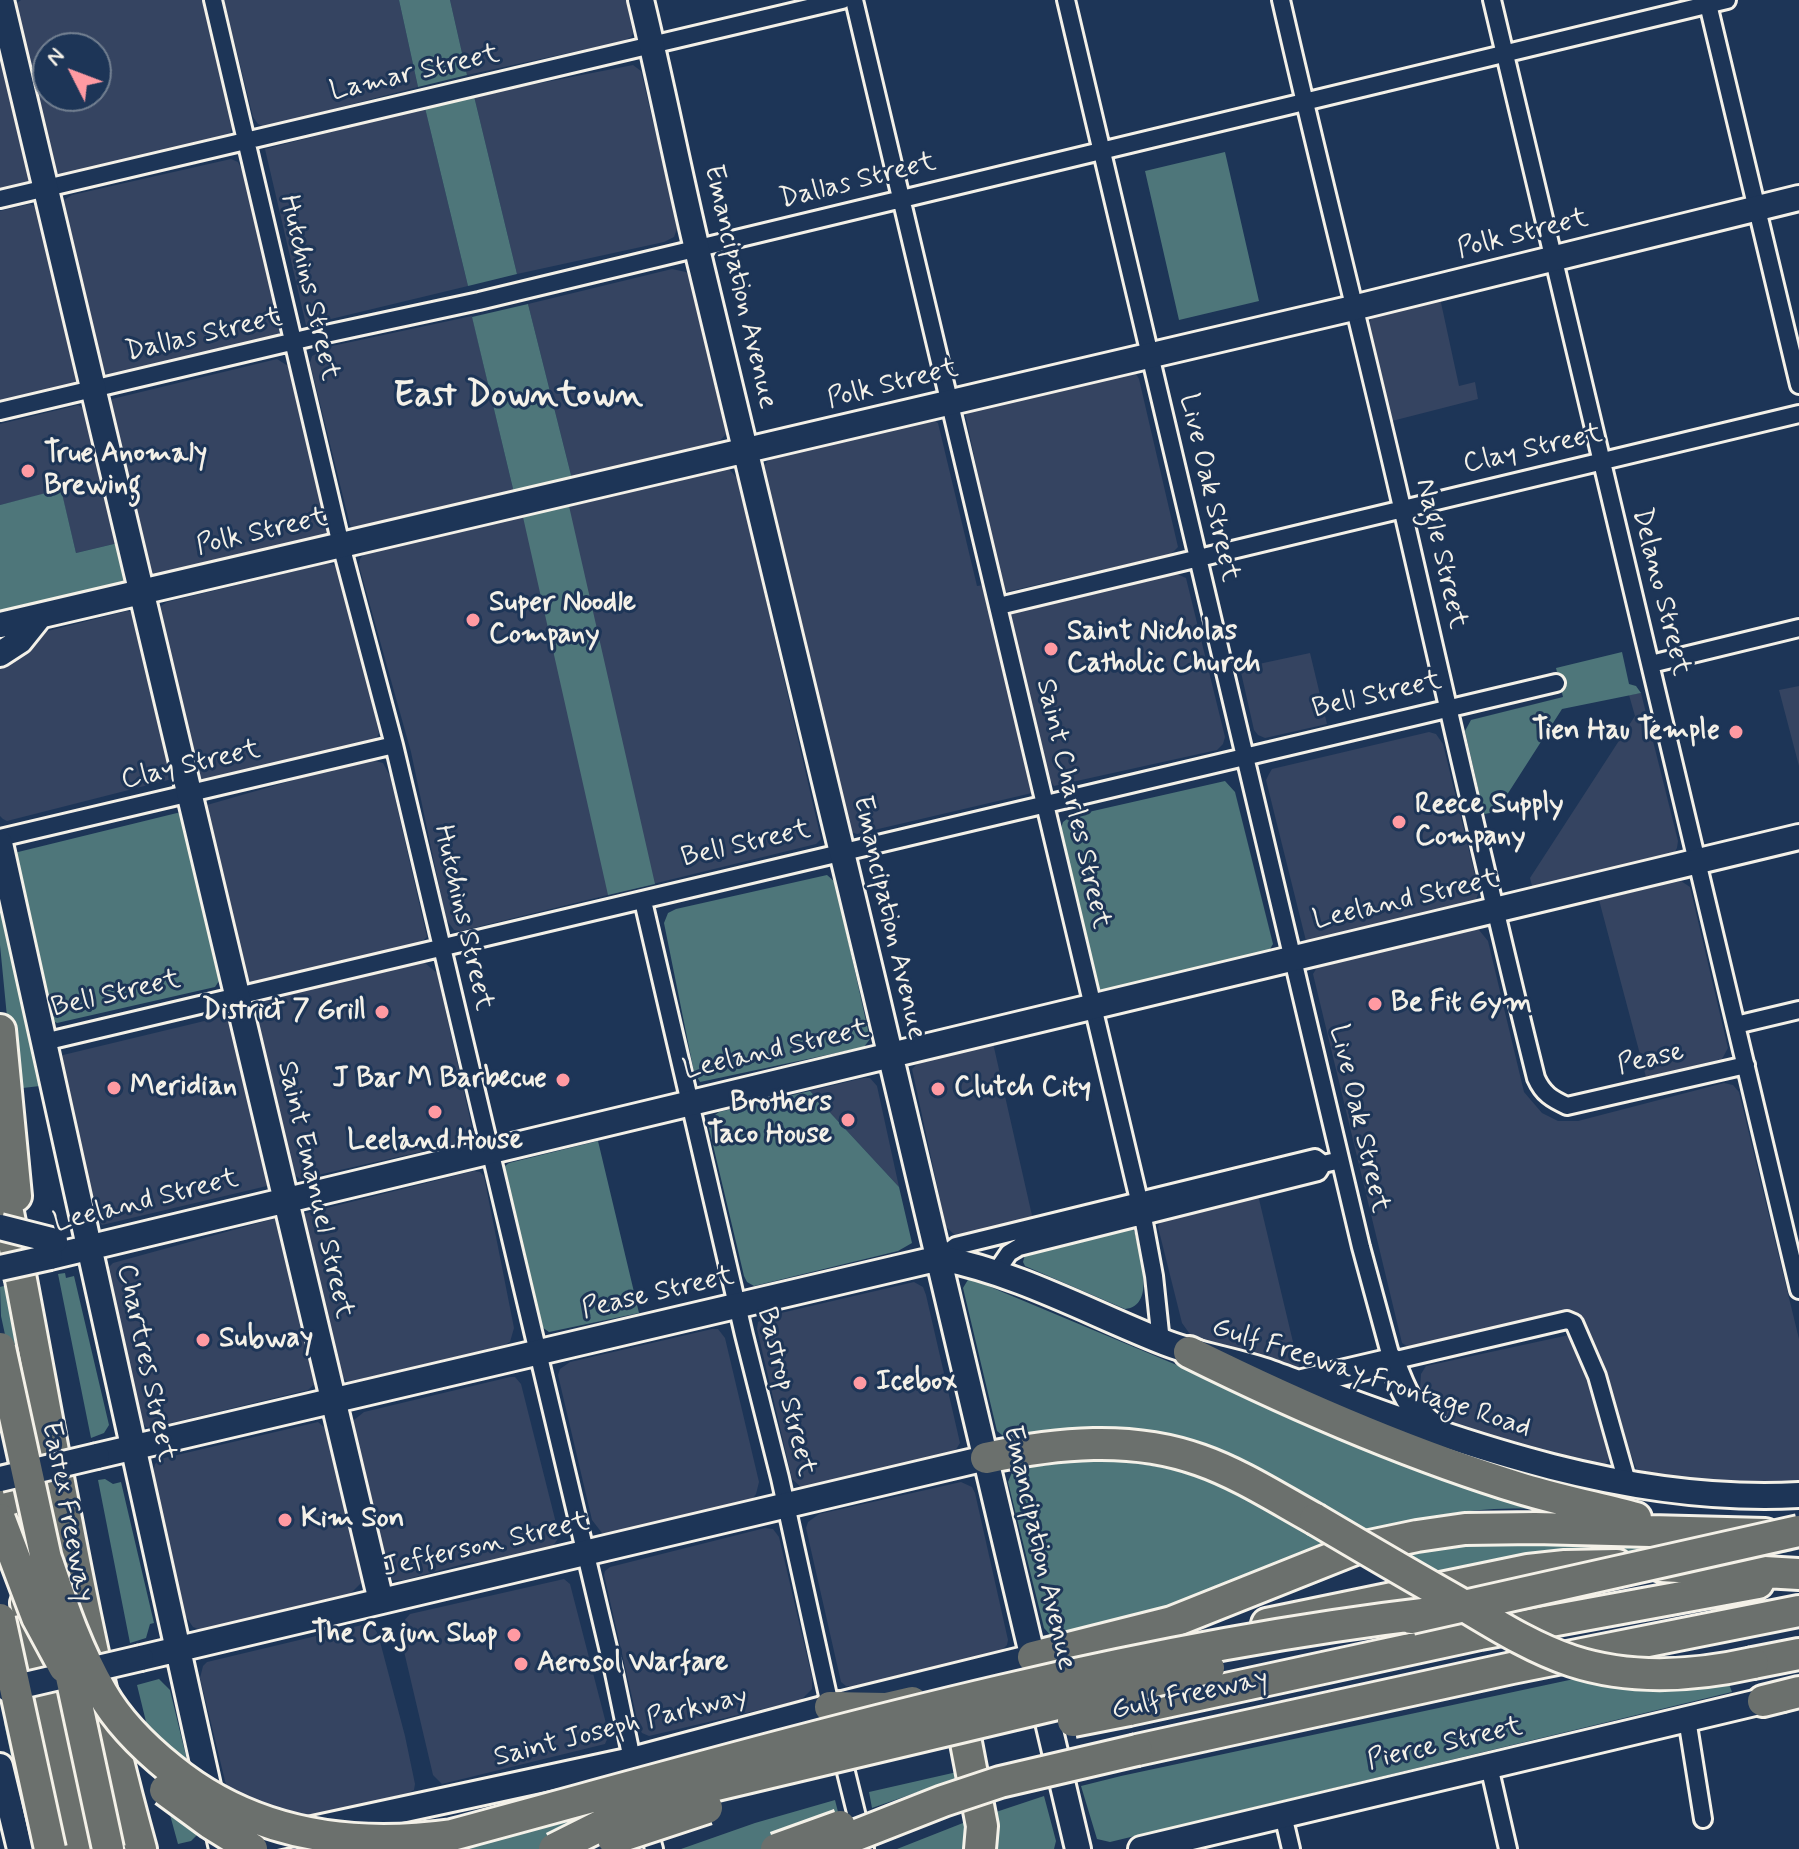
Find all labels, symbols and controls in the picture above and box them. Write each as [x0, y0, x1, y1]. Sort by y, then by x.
north arrow [32, 32, 112, 112]
street label: Lamar Street [327, 38, 503, 110]
text: N [40, 42, 71, 72]
street label: Dallas Street [776, 146, 940, 218]
street label: Emancipation Avenue [695, 162, 783, 412]
street label: Hutchins Street [270, 192, 346, 384]
street label: Polk Street [1454, 203, 1592, 267]
street label: Dallas Street [122, 302, 286, 370]
street label: Polk Street [824, 353, 962, 417]
district label: East Downtown [393, 375, 643, 419]
street label: Live Oak Street [1170, 391, 1246, 585]
street label: Clay Street [1460, 418, 1606, 482]
place label: True Anomaly Brewing [44, 438, 207, 504]
marker: True Anomaly Brewing [19, 462, 37, 480]
street label: Nagle Street [1406, 476, 1474, 632]
street label: Polk Street [193, 502, 331, 564]
street label: Delano Street [1623, 505, 1697, 679]
place label: Super Noodle Company [489, 587, 636, 653]
marker: Super Noodle Company [464, 611, 482, 629]
place label: Saint Nicholas Catholic Church [1067, 616, 1261, 682]
marker: Saint Nicholas Catholic Church [1042, 640, 1060, 658]
street label: Bell Street [1309, 665, 1445, 727]
street label: Saint Charles Street [1027, 676, 1117, 932]
place label: Tien Hau Temple [1532, 715, 1720, 749]
marker: Tien Hau Temple [1727, 723, 1745, 741]
street label: Clay Street [118, 734, 264, 798]
place label: Reece Supply Company [1415, 789, 1564, 855]
street label: Emancipation Avenue [844, 793, 932, 1043]
marker: Reece Supply Company [1390, 813, 1408, 831]
street label: Bell Street [678, 814, 814, 876]
street label: Hutchins Street [424, 822, 500, 1014]
street label: Leeland Street [1310, 863, 1502, 939]
street label: Bell Street [48, 964, 184, 1026]
place label: Be Fit Gym [1391, 987, 1532, 1021]
place label: District 7 Grill [202, 995, 366, 1029]
marker: Be Fit Gym [1366, 995, 1384, 1013]
marker: District 7 Grill [373, 1003, 391, 1021]
street label: Leeland Street [680, 1013, 872, 1089]
street label: Live Oak Street [1320, 1022, 1396, 1216]
street label: Pease [1614, 1036, 1688, 1084]
street label: Saint Emanuel Street [268, 1058, 360, 1322]
place label: J Bar M Barbecue [332, 1063, 547, 1097]
place label: Meridian [130, 1071, 237, 1105]
marker: J Bar M Barbecue [554, 1071, 572, 1089]
place label: Clutch City [954, 1072, 1091, 1106]
marker: Meridian [105, 1079, 123, 1097]
marker: Clutch City [929, 1080, 947, 1098]
place label: Brothers Taco House [707, 1087, 832, 1153]
marker: Leeland House [426, 1103, 444, 1121]
marker: Brothers Taco House [839, 1111, 857, 1129]
place label: Leeland House [347, 1125, 523, 1159]
street label: Leeland Street [50, 1163, 242, 1241]
street label: Pease Street [579, 1260, 737, 1328]
street label: Chartres Street [108, 1261, 182, 1465]
street label: Bastrop Street [748, 1304, 822, 1480]
street label: Gulf Freeway Frontage Road [1207, 1312, 1535, 1446]
place label: Subway [219, 1323, 313, 1357]
marker: Subway [194, 1331, 212, 1349]
place label: Icebox [876, 1366, 957, 1400]
marker: Icebox [851, 1374, 869, 1392]
street label: Eastex Freeway [32, 1419, 100, 1605]
street label: Emancipation Avenue [994, 1423, 1082, 1673]
place label: Kim Son [301, 1503, 405, 1537]
street label: Jefferson Street [380, 1506, 592, 1586]
marker: Kim Son [276, 1511, 294, 1529]
place label: The Cajun Shop [312, 1618, 498, 1652]
marker: The Cajun Shop [505, 1626, 523, 1644]
place label: Aerosol Warfare [537, 1647, 728, 1681]
marker: Aerosol Warfare [512, 1655, 530, 1673]
street label: Gulf Freeway [1108, 1663, 1272, 1729]
street label: Saint Joseph Parkway [491, 1680, 751, 1776]
street label: Pierce Street [1364, 1711, 1526, 1779]

